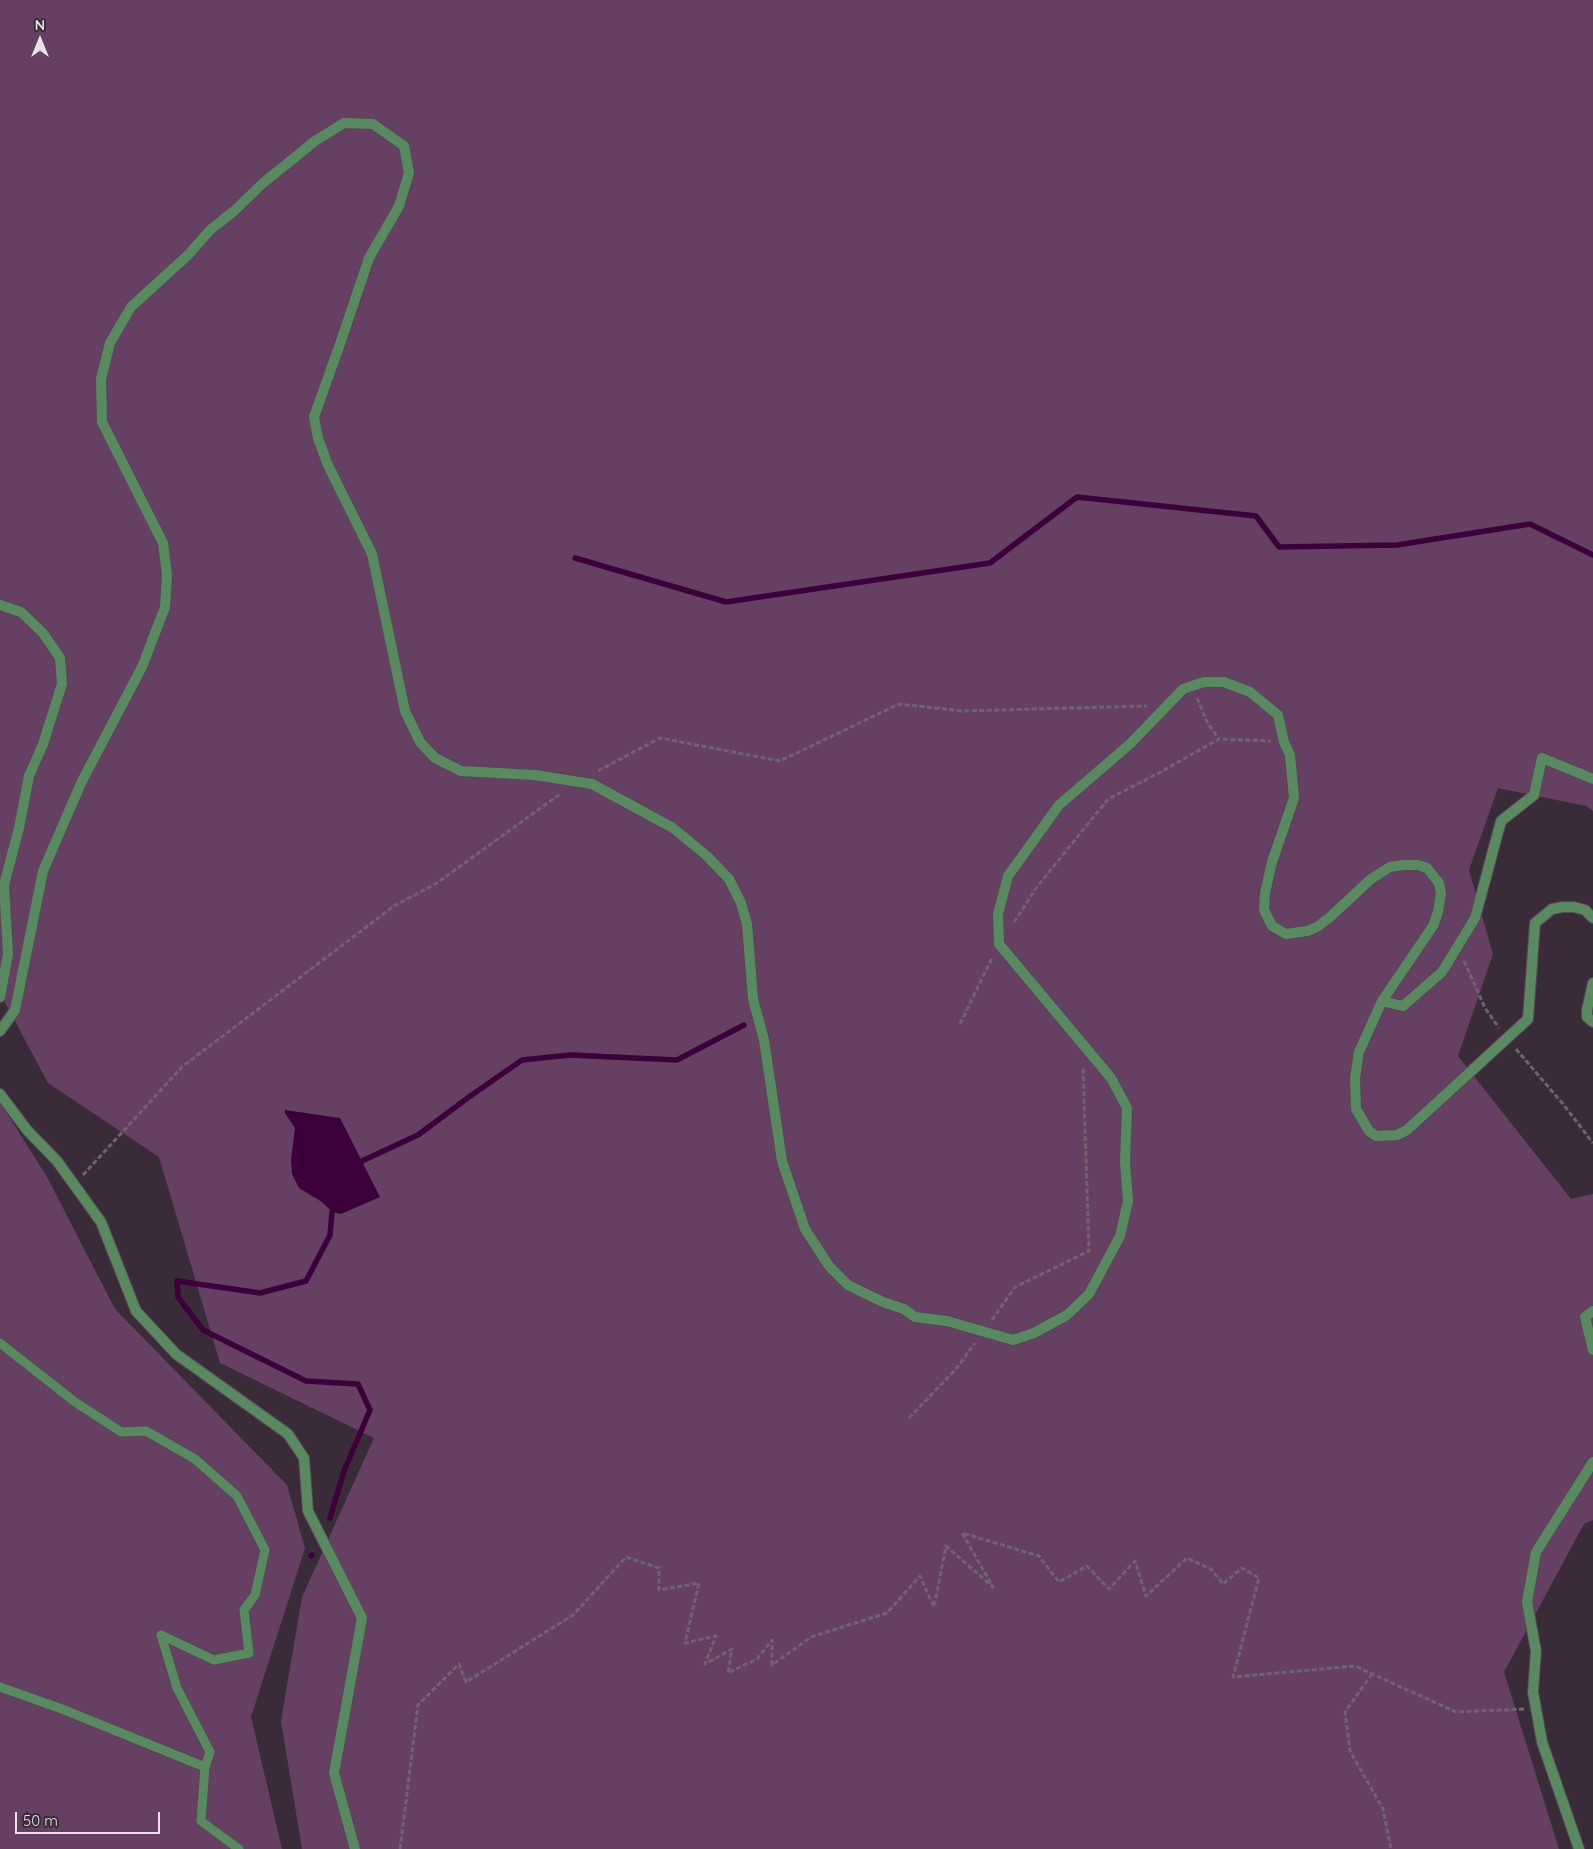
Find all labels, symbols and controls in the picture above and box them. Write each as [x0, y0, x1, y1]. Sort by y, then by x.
north arrow [15, 15, 65, 65]
text: N [35, 16, 45, 34]
scale bar [18, 1802, 162, 1834]
text: 50 m [23, 1811, 58, 1830]

